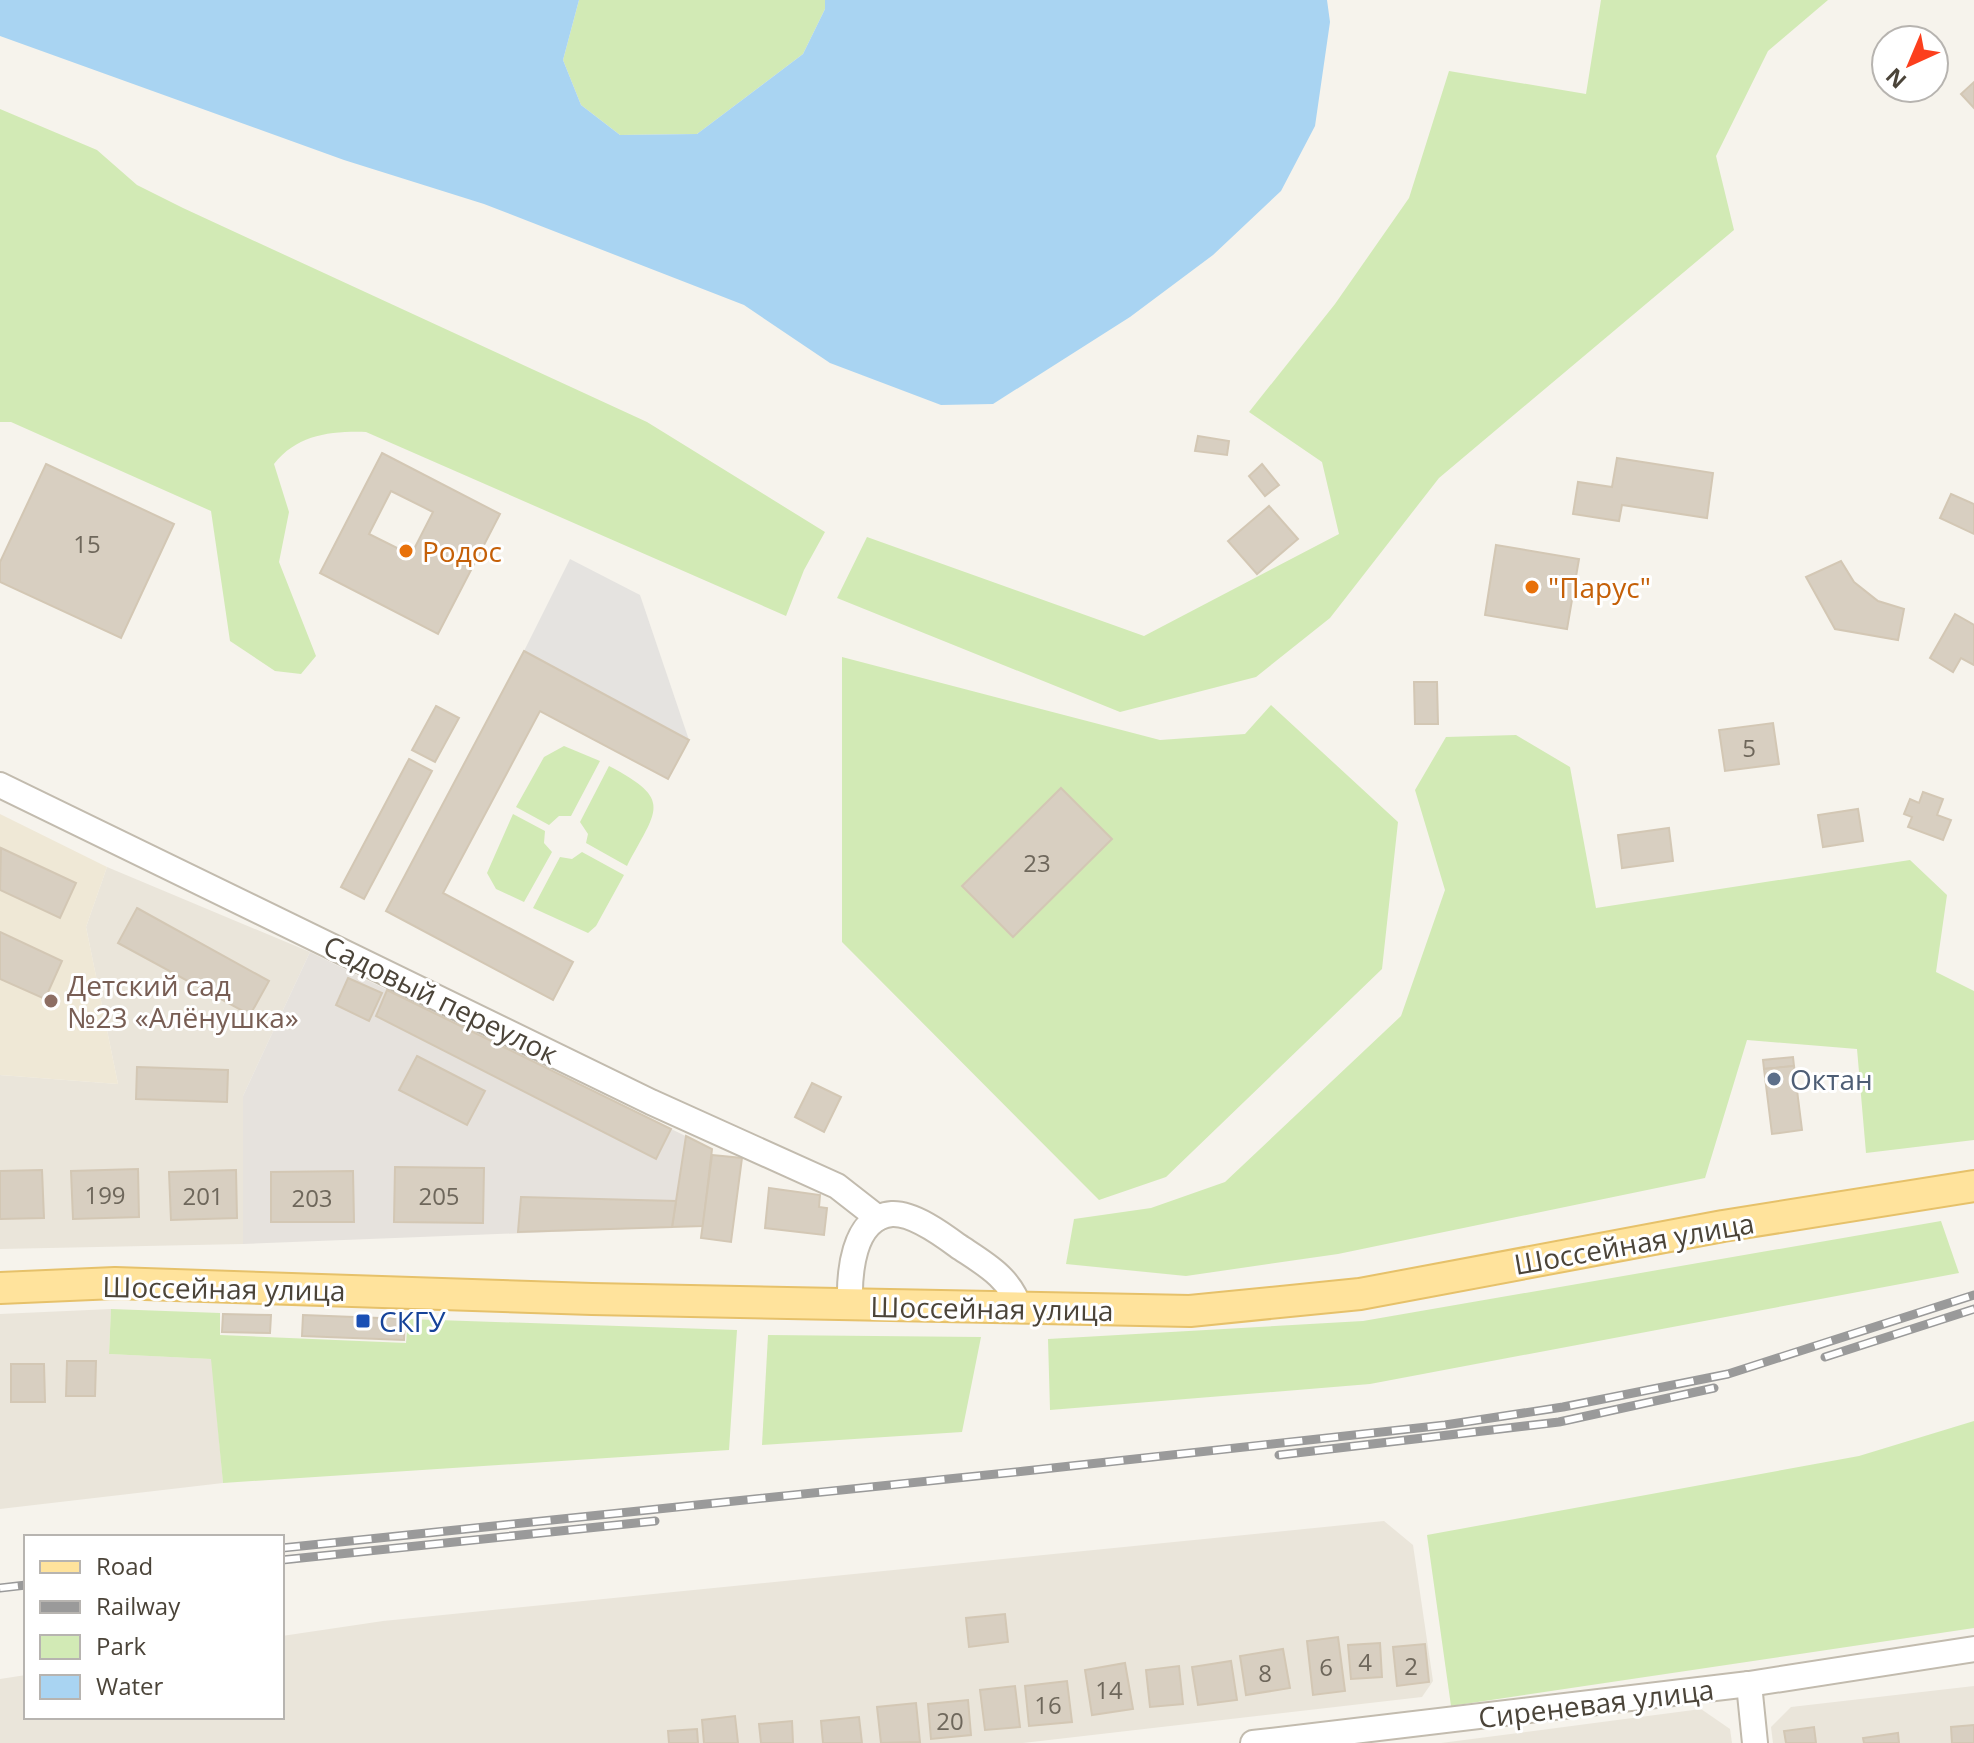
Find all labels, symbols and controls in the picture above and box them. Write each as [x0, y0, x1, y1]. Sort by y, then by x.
north arrow [1870, 24, 1950, 104]
text: N [1879, 62, 1912, 96]
house number: 15 [73, 527, 101, 560]
place label: Родос [422, 532, 502, 570]
marker: Родос [397, 542, 415, 560]
place label: "Парус" [1548, 568, 1651, 606]
marker: "Парус" [1523, 578, 1541, 596]
house number: 5 [1742, 731, 1756, 764]
house number: 23 [1023, 846, 1051, 879]
street label: Садовый переулок [318, 926, 565, 1072]
place label: Детский сад №23 «Алёнушка» [67, 966, 299, 1036]
marker: Детский сад №23 «Алёнушка» [42, 992, 60, 1010]
place label: Октан [1790, 1060, 1873, 1098]
marker: Октан [1765, 1070, 1783, 1088]
house number: 199 [84, 1178, 126, 1211]
house number: 201 [182, 1179, 224, 1212]
house number: 205 [418, 1179, 460, 1212]
house number: 203 [291, 1181, 333, 1214]
street label: Шоссейная улица [1511, 1203, 1757, 1283]
street label: Шоссейная улица [102, 1267, 346, 1309]
street label: Шоссейная улица [870, 1287, 1114, 1329]
place label: СКГУ [379, 1302, 446, 1340]
marker: СКГУ [354, 1312, 372, 1330]
legend [24, 1535, 284, 1719]
text: Road [96, 1549, 153, 1582]
text: Railway [96, 1589, 181, 1622]
text: Park [96, 1629, 147, 1662]
house number: 4 [1358, 1645, 1372, 1678]
house number: 2 [1404, 1649, 1418, 1682]
house number: 6 [1319, 1650, 1333, 1683]
house number: 8 [1258, 1656, 1272, 1689]
text: Water [96, 1669, 164, 1702]
street label: Сиреневая улица [1476, 1670, 1716, 1736]
house number: 14 [1095, 1673, 1123, 1706]
house number: 16 [1034, 1688, 1062, 1721]
house number: 20 [936, 1704, 964, 1737]

